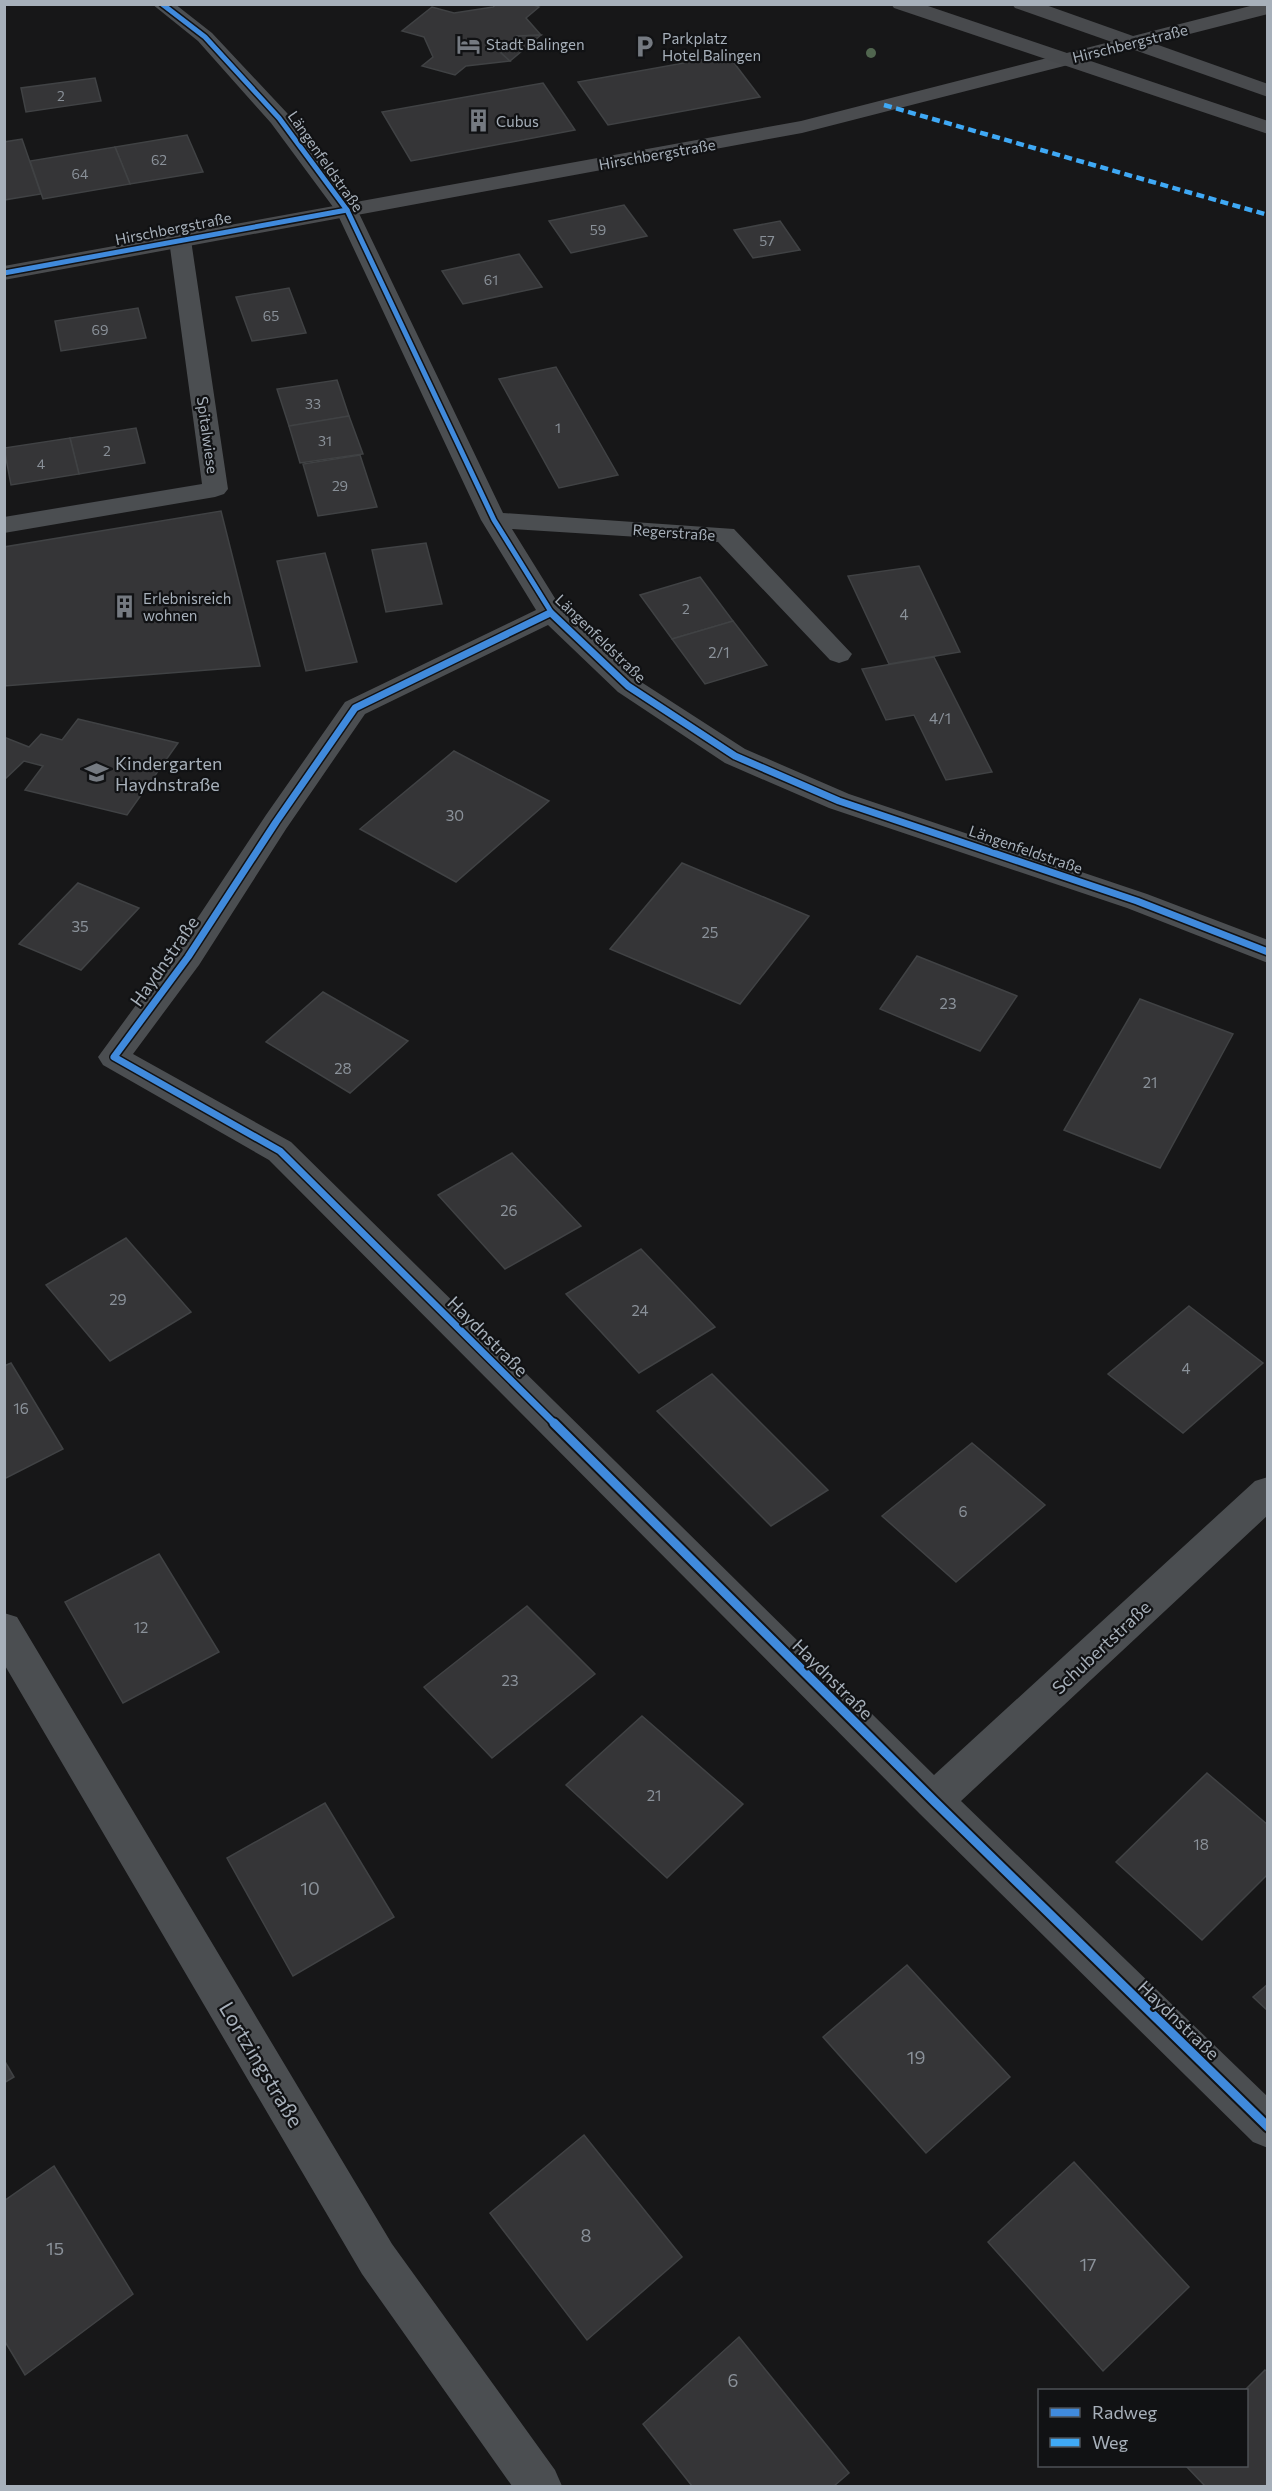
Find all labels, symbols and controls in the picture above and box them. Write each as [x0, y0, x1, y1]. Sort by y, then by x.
street label: Hirschbergstraße [1070, 20, 1190, 66]
place label: Parkplatz Hotel Balingen [662, 29, 761, 64]
hotel icon: Stadt Balingen [455, 31, 481, 57]
parking icon: Parkplatz Hotel Balingen [631, 34, 657, 60]
place label: Stadt Balingen [486, 35, 585, 53]
house number: 2 [57, 87, 65, 104]
street label: Längenfeldstraße [284, 107, 368, 215]
building icon: Cubus [465, 108, 491, 134]
place label: Cubus [496, 112, 539, 130]
street label: Hirschbergstraße [597, 135, 717, 173]
house number: 62 [151, 151, 167, 168]
house number: 64 [72, 165, 89, 182]
street label: Hirschbergstraße [113, 208, 233, 248]
house number: 59 [590, 221, 606, 238]
house number: 57 [759, 232, 775, 249]
house number: 61 [484, 271, 498, 288]
house number: 65 [263, 307, 279, 324]
house number: 69 [92, 321, 108, 338]
street label: Spitalwiese [194, 395, 222, 475]
house number: 33 [305, 395, 321, 412]
house number: 1 [555, 419, 561, 436]
house number: 31 [318, 432, 332, 449]
house number: 2 [103, 442, 111, 459]
house number: 4 [37, 455, 46, 472]
house number: 29 [332, 477, 348, 494]
street label: Regerstraße [632, 520, 716, 544]
place label: Erlebnisreich wohnen [143, 589, 231, 624]
street label: Längenfeldstraße [552, 590, 650, 686]
building icon: Erlebnisreich wohnen [112, 594, 138, 620]
house number: 2 [682, 600, 690, 617]
house number: 4 [900, 605, 909, 623]
house number: 2/1 [708, 643, 730, 661]
house number: 4/1 [929, 709, 951, 727]
place label: Kindergarten Haydnstraße [115, 752, 222, 795]
school or university icon: Kindergarten Haydnstraße [84, 760, 110, 786]
house number: 30 [446, 806, 464, 824]
street label: Längenfeldstraße [967, 821, 1085, 877]
street label: Haydnstraße [125, 912, 203, 1010]
house number: 35 [71, 917, 89, 935]
house number: 25 [702, 923, 718, 941]
house number: 23 [940, 994, 956, 1012]
house number: 28 [334, 1059, 352, 1077]
house number: 21 [1143, 1073, 1157, 1091]
house number: 26 [500, 1201, 518, 1219]
house number: 29 [109, 1290, 127, 1308]
street label: Haydnstraße [443, 1291, 533, 1381]
house number: 24 [631, 1301, 649, 1319]
house number: 4 [1182, 1359, 1191, 1377]
house number: 16 [13, 1399, 29, 1417]
house number: 6 [958, 1502, 968, 1520]
street label: Schubertstraße [1047, 1596, 1155, 1698]
house number: 12 [134, 1618, 148, 1636]
street label: Haydnstraße [788, 1634, 878, 1724]
house number: 23 [502, 1671, 518, 1689]
house number: 21 [647, 1786, 661, 1804]
house number: 18 [1193, 1835, 1209, 1853]
house number: 10 [300, 1877, 320, 1899]
street label: Haydnstraße [1134, 1976, 1224, 2064]
street label: Lortzingstraße [215, 1997, 309, 2131]
house number: 19 [907, 2046, 925, 2068]
house number: 8 [581, 2224, 592, 2246]
house number: 15 [46, 2237, 64, 2259]
house number: 17 [1079, 2253, 1097, 2275]
house number: 6 [728, 2369, 738, 2391]
legend [1038, 2389, 1248, 2467]
text: Radweg [1092, 2401, 1157, 2423]
text: Weg [1092, 2431, 1129, 2453]

